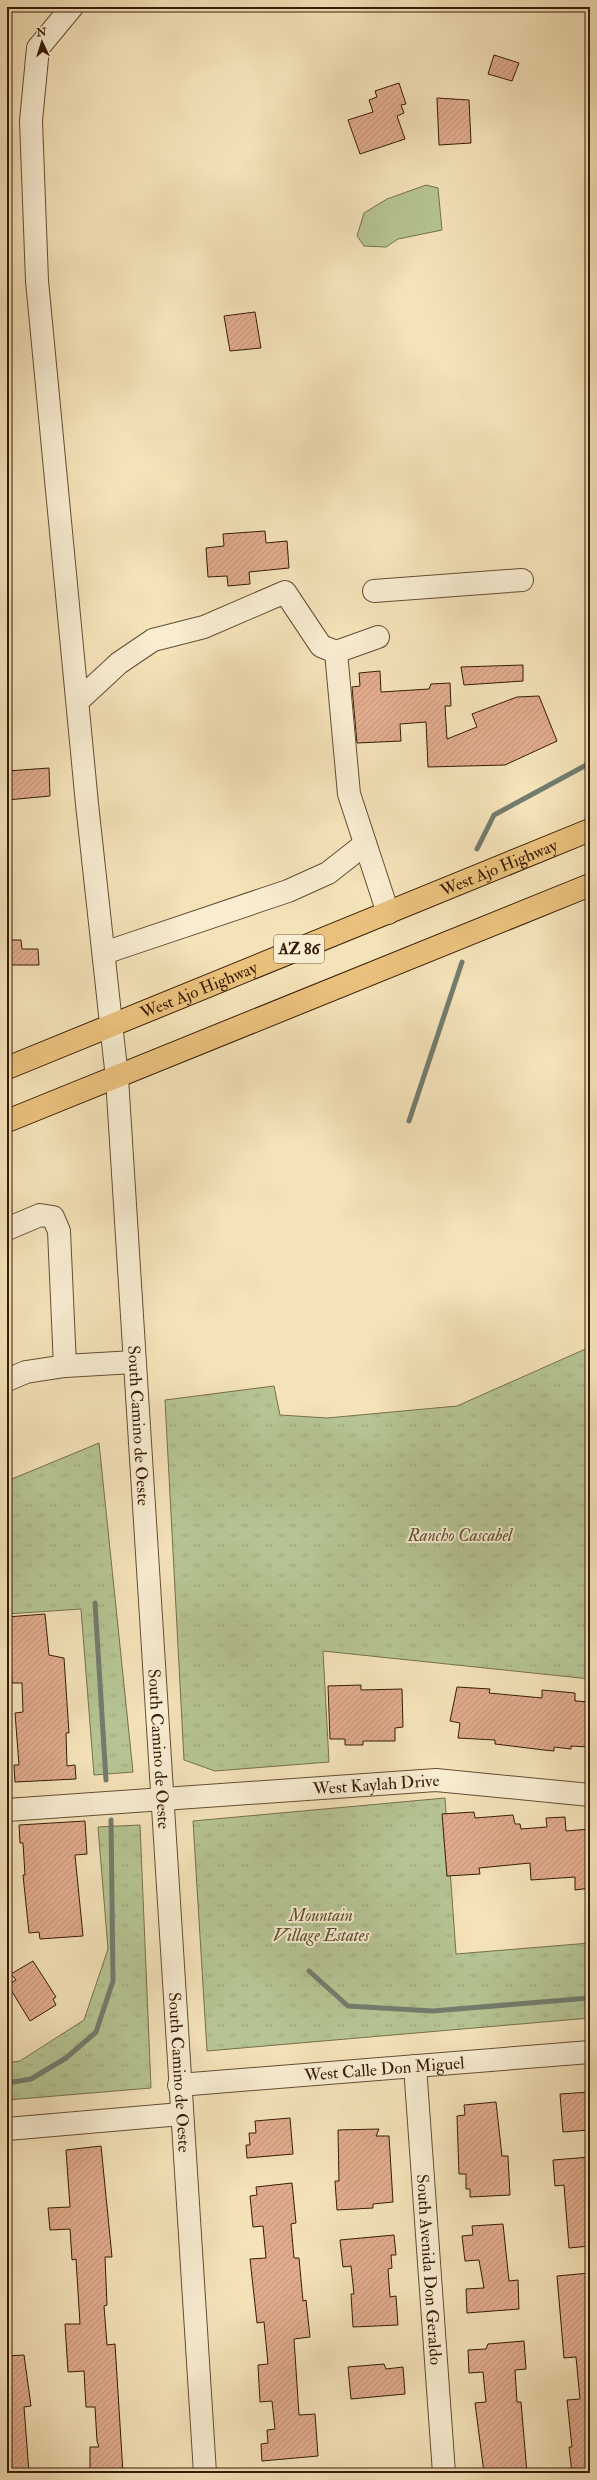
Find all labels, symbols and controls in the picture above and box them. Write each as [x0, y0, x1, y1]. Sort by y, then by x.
north arrow [22, 22, 62, 62]
text: N [35, 26, 48, 39]
street label: West Ajo Highway [436, 834, 561, 901]
road number: AZ 86 [274, 935, 324, 963]
street label: West Ajo Highway [136, 956, 261, 1023]
street label: South Camino de Oeste [123, 1345, 154, 1506]
park label: Rancho Cascabel [407, 1525, 514, 1546]
street label: South Camino de Oeste [144, 1668, 175, 1830]
street label: West Kaylah Drive [311, 1769, 440, 1799]
park label: Mountain Village Estates [273, 1905, 369, 1946]
street label: South Camino de Oeste [164, 1992, 195, 2153]
street label: West Calle Don Miguel [302, 2052, 466, 2085]
street label: South Avenida Don Geraldo [412, 2173, 447, 2366]

